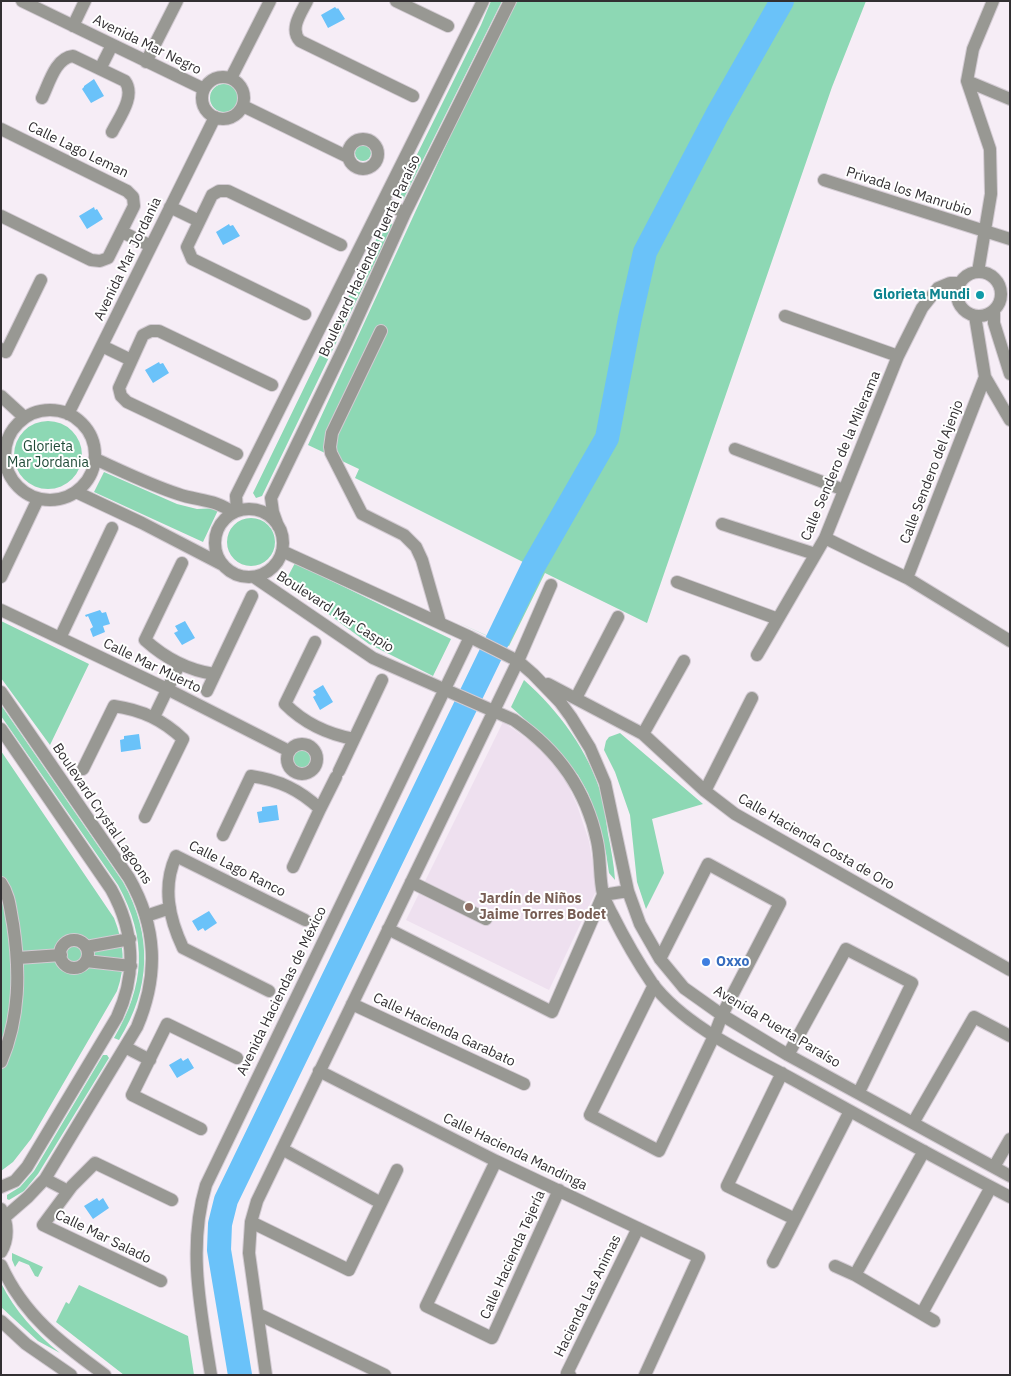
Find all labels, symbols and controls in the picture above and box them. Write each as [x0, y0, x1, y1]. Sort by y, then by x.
street label: Avenida Mar Negro [90, 11, 204, 79]
street label: Calle Lago Leman [25, 118, 131, 182]
street label: Boulevard Hacienda Puerta Paraíso [316, 152, 424, 360]
street label: Privada los Manrubio [844, 164, 974, 220]
street label: Avenida Mar Jordania [91, 194, 165, 324]
place label: Glorieta Mundi [873, 287, 970, 303]
marker: Glorieta Mundi [974, 289, 986, 301]
street label: Calle Sendero de la Milerama [798, 369, 884, 543]
street label: Calle Sendero del Ajenjo [897, 398, 967, 546]
park label: Glorieta Mar Jordania [7, 439, 89, 472]
street label: Boulevard Mar Caspio [273, 568, 397, 656]
street label: Calle Mar Muerto [100, 635, 204, 697]
street label: Boulevard Crystal Lagoons [49, 740, 155, 888]
street label: Calle Hacienda Costa de Oro [735, 790, 897, 894]
street label: Calle Lago Ranco [186, 837, 288, 901]
place label: Jardín de Niños Jaime Torres Bodet [479, 891, 606, 924]
marker: Jardín de Niños Jaime Torres Bodet [463, 901, 475, 913]
street label: Avenida Haciendas de México [234, 904, 330, 1078]
place label: Oxxo [716, 954, 749, 970]
marker: Oxxo [700, 956, 712, 968]
street label: Avenida Puerta Paraíso [711, 982, 843, 1072]
street label: Calle Hacienda Garabato [370, 990, 518, 1070]
street label: Calle Hacienda Mandinga [440, 1110, 590, 1194]
street label: Calle Hacienda Tejería [477, 1188, 549, 1322]
street label: Calle Mar Salado [52, 1206, 154, 1268]
street label: Hacienda Las Animas [551, 1232, 625, 1360]

